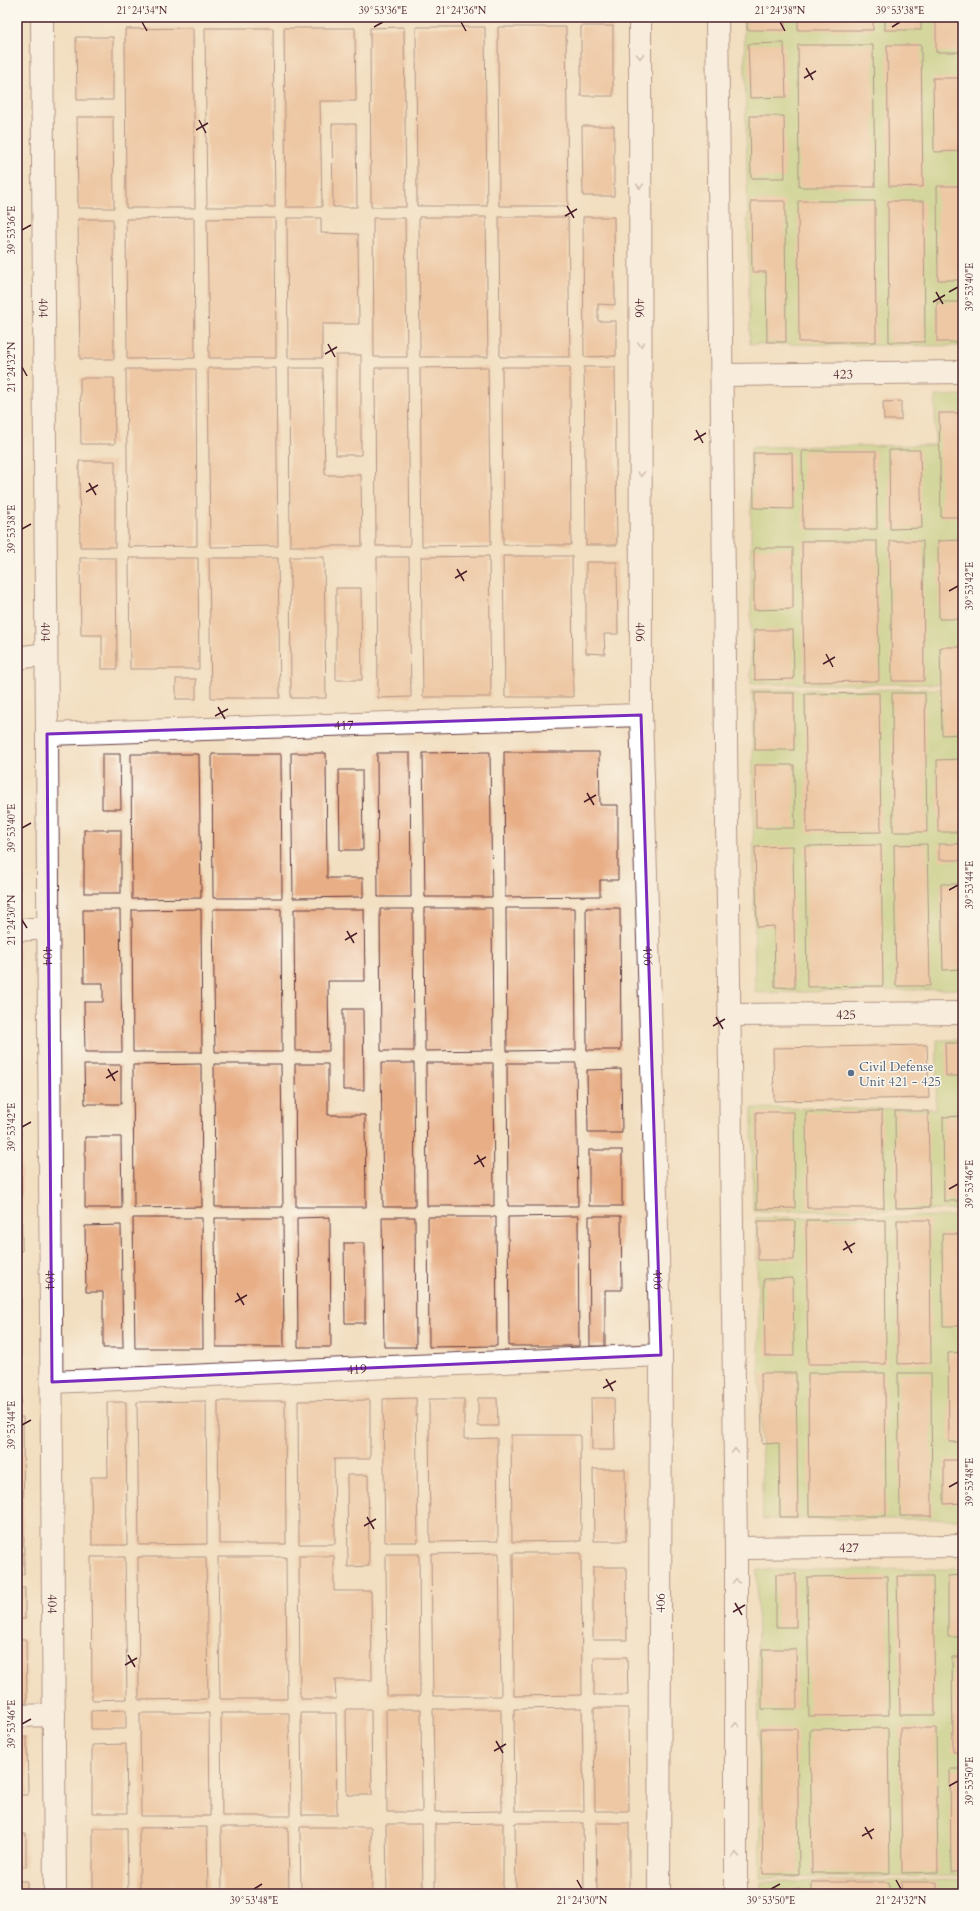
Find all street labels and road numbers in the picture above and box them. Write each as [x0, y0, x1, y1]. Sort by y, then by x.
street label: 404 [34, 298, 52, 318]
street label: 406 [630, 298, 648, 318]
street label: 423 [833, 365, 853, 384]
street label: 404 [36, 622, 54, 642]
street label: 406 [631, 622, 649, 642]
street label: 417 [334, 716, 354, 735]
street label: 404 [38, 946, 57, 966]
street label: 406 [638, 946, 657, 967]
street label: 425 [836, 1006, 856, 1024]
street label: 406 [648, 1269, 667, 1290]
street label: 404 [41, 1270, 59, 1290]
street label: 419 [346, 1360, 367, 1379]
street label: 427 [839, 1539, 859, 1557]
street label: 406 [652, 1593, 670, 1613]
street label: 404 [43, 1594, 61, 1614]

